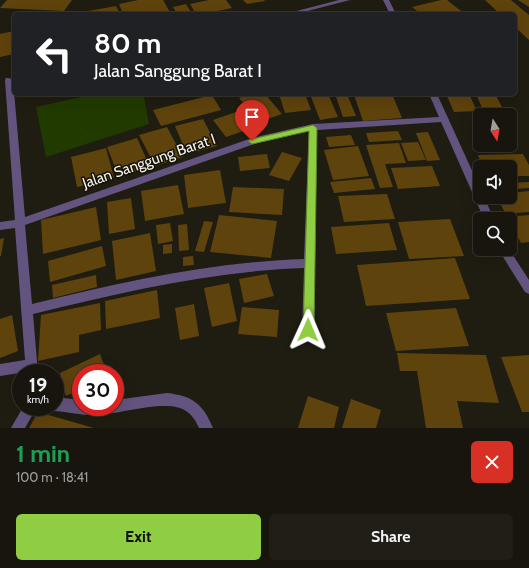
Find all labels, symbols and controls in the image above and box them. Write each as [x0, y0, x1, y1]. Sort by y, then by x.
text: 80 m [94, 26, 161, 60]
icon: left [28, 28, 80, 80]
text: Jalan Sanggung Barat I [94, 60, 262, 82]
pin [235, 100, 269, 141]
icon: arrive [241, 106, 263, 128]
north arrow [473, 108, 517, 152]
map controls [473, 108, 517, 256]
street label: Jalan Sanggung Barat I [79, 130, 218, 193]
button: sound [473, 160, 517, 204]
button: search [473, 212, 517, 256]
position arrow [287, 309, 329, 351]
speed limit sign: 30 [72, 364, 124, 416]
text: 19 [29, 373, 47, 397]
text: km/h [27, 393, 49, 406]
text: 1 min [16, 439, 70, 468]
button: close [471, 441, 513, 483]
text: 100 m · 18:41 [16, 469, 88, 485]
button: Exit [16, 514, 261, 560]
button: Share [269, 514, 513, 560]

